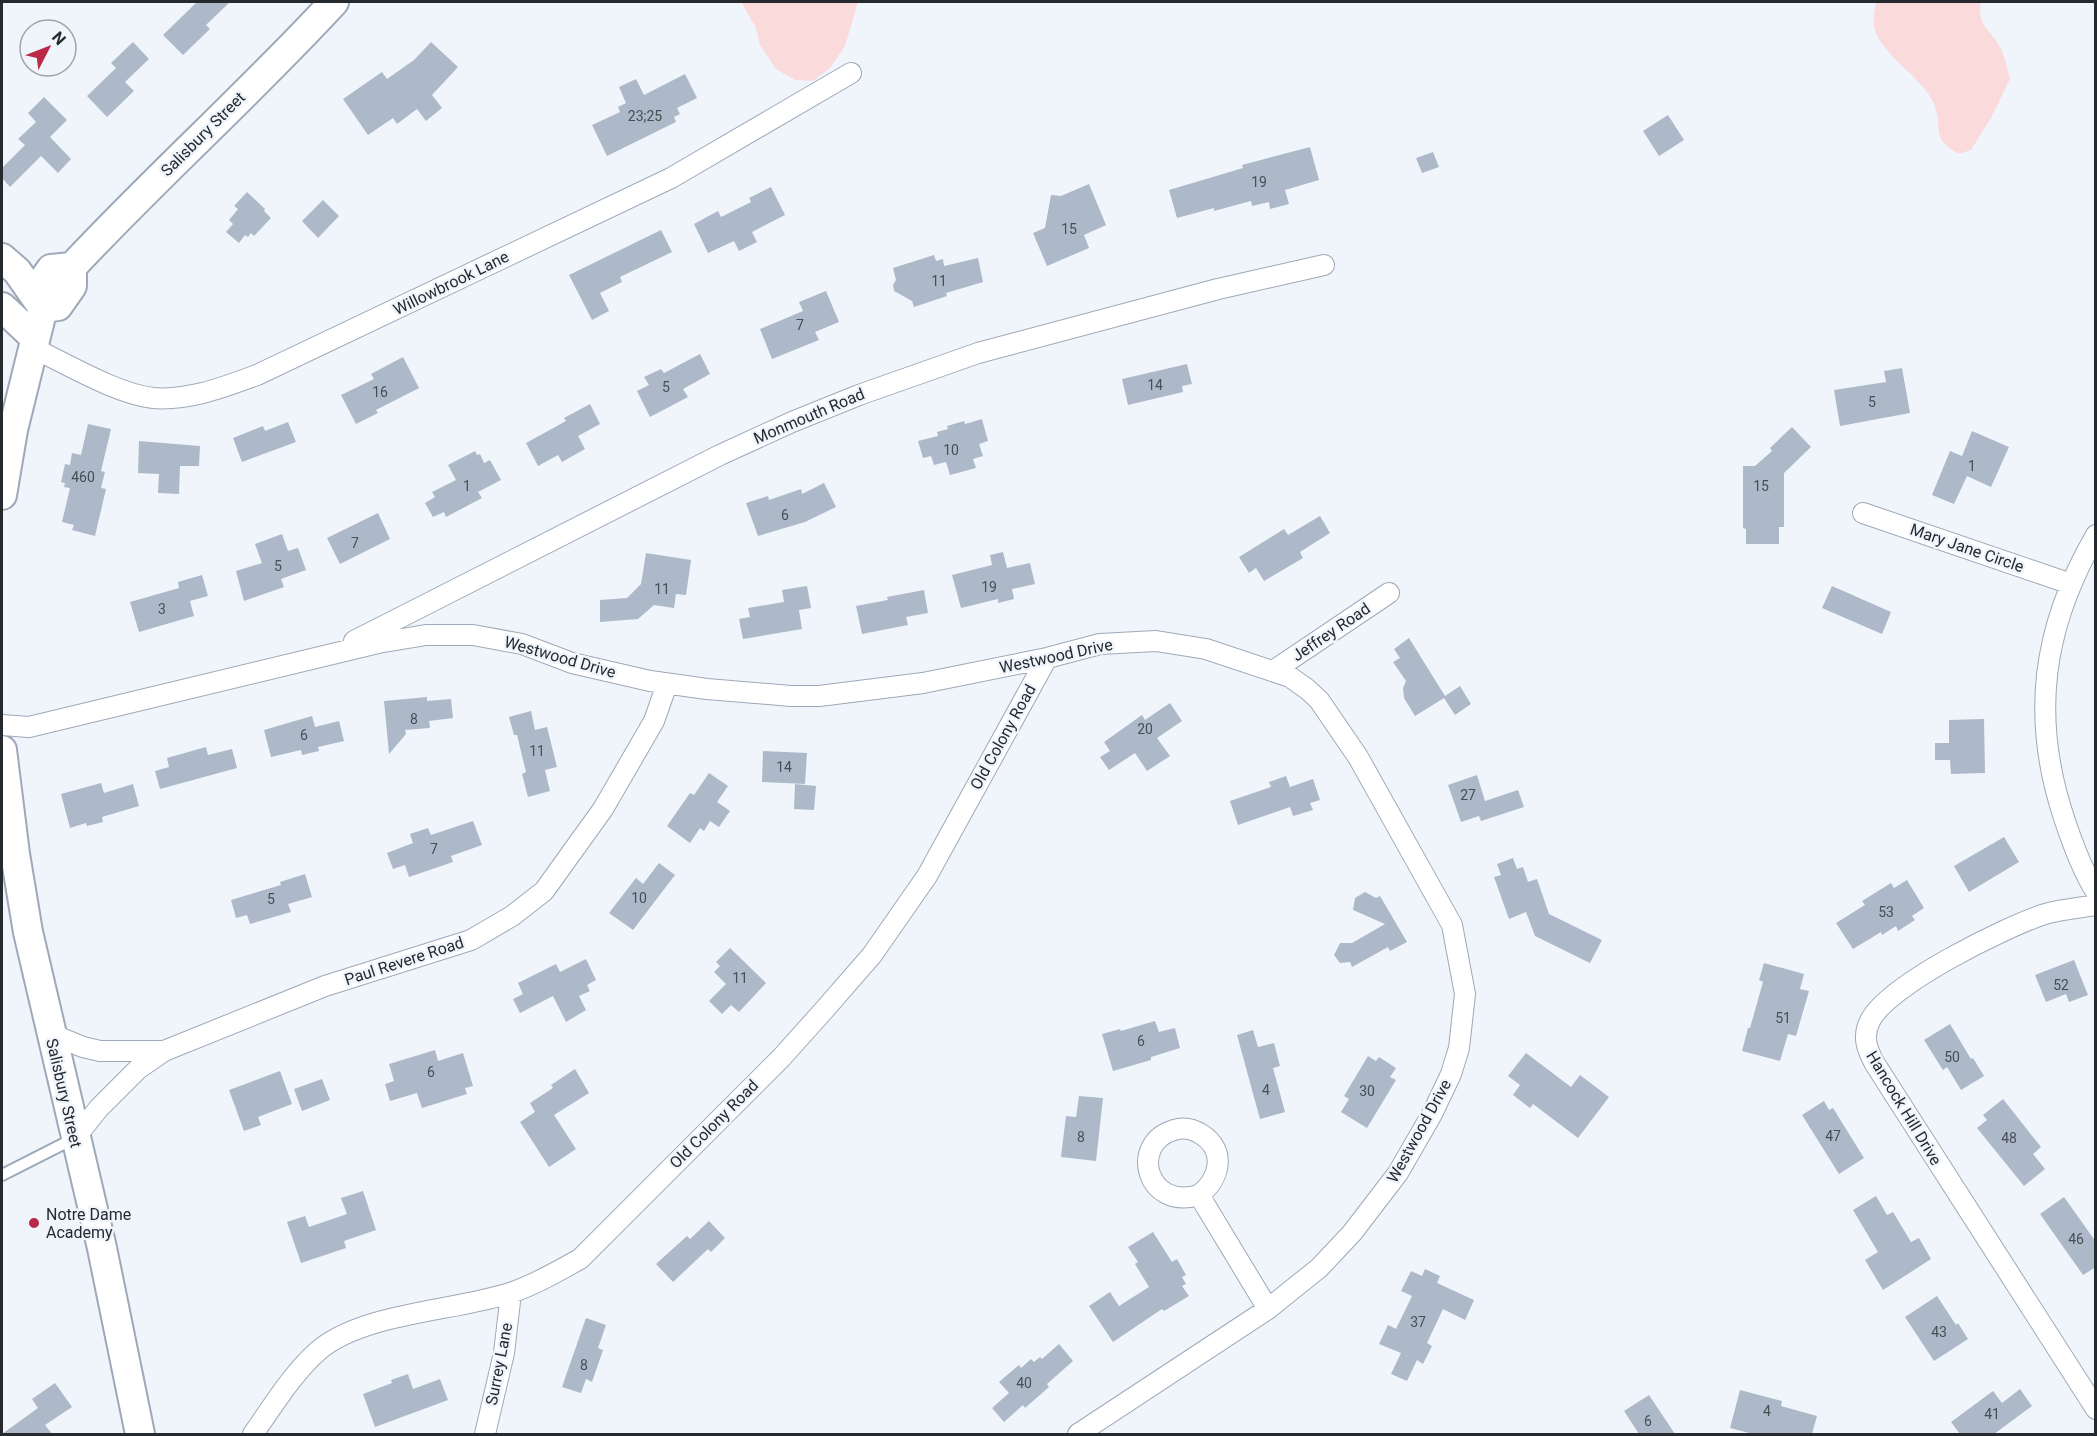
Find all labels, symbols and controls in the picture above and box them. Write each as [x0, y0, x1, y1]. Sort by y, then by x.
north arrow [18, 18, 78, 78]
text: N [48, 28, 70, 49]
street label: Salisbury Street [157, 88, 249, 180]
house number: 23;25 [628, 108, 662, 124]
house number: 19 [1251, 174, 1267, 190]
house number: 15 [1061, 221, 1077, 237]
street label: Willowbrook Lane [390, 247, 512, 319]
house number: 11 [931, 273, 947, 289]
house number: 7 [796, 317, 804, 333]
house number: 14 [1147, 377, 1163, 393]
house number: 5 [662, 379, 670, 395]
house number: 16 [372, 384, 388, 400]
street label: Monmouth Road [751, 384, 867, 448]
house number: 5 [1868, 394, 1876, 410]
house number: 10 [943, 442, 959, 458]
house number: 1 [1968, 458, 1976, 474]
house number: 460 [71, 469, 95, 485]
house number: 1 [463, 478, 471, 494]
house number: 15 [1753, 478, 1769, 494]
house number: 6 [781, 507, 789, 523]
street label: Mary Jane Circle [1908, 520, 2026, 576]
house number: 7 [351, 535, 359, 551]
house number: 5 [274, 558, 282, 574]
house number: 19 [981, 579, 997, 595]
house number: 11 [654, 581, 670, 597]
street label: Jeffrey Road [1288, 599, 1374, 665]
house number: 3 [158, 601, 166, 617]
street label: Westwood Drive [502, 632, 618, 682]
street label: Westwood Drive [998, 635, 1114, 677]
street label: Old Colony Road [966, 681, 1040, 793]
house number: 8 [410, 711, 418, 727]
house number: 20 [1137, 721, 1153, 737]
house number: 6 [300, 727, 308, 743]
house number: 11 [529, 743, 545, 759]
house number: 14 [776, 759, 792, 775]
house number: 27 [1460, 787, 1476, 803]
house number: 7 [430, 841, 438, 857]
house number: 10 [631, 890, 647, 906]
house number: 5 [267, 891, 275, 907]
house number: 53 [1878, 904, 1894, 920]
street label: Paul Revere Road [342, 933, 466, 989]
house number: 11 [732, 970, 748, 986]
house number: 52 [2053, 977, 2069, 993]
house number: 51 [1775, 1010, 1791, 1026]
house number: 6 [1137, 1033, 1145, 1049]
street label: Salisbury Street [42, 1037, 86, 1149]
street label: Hancock Hill Drive [1862, 1047, 1946, 1169]
house number: 50 [1944, 1049, 1960, 1065]
house number: 6 [427, 1064, 435, 1080]
street label: Old Colony Road [666, 1076, 762, 1172]
street label: Westwood Drive [1383, 1076, 1455, 1186]
house number: 4 [1262, 1082, 1270, 1098]
house number: 30 [1359, 1083, 1375, 1099]
house number: 47 [1825, 1128, 1841, 1144]
house number: 8 [1077, 1129, 1085, 1145]
house number: 48 [2001, 1130, 2017, 1146]
place label: Notre Dame Academy [46, 1205, 131, 1242]
marker: Notre Dame Academy [27, 1216, 41, 1230]
house number: 46 [2068, 1231, 2084, 1247]
house number: 37 [1410, 1314, 1426, 1330]
street label: Surrey Lane [482, 1321, 516, 1407]
house number: 43 [1931, 1324, 1947, 1340]
house number: 8 [580, 1357, 588, 1373]
house number: 40 [1016, 1375, 1032, 1391]
house number: 4 [1763, 1403, 1771, 1419]
house number: 41 [1984, 1406, 2000, 1422]
house number: 6 [1644, 1413, 1652, 1429]

